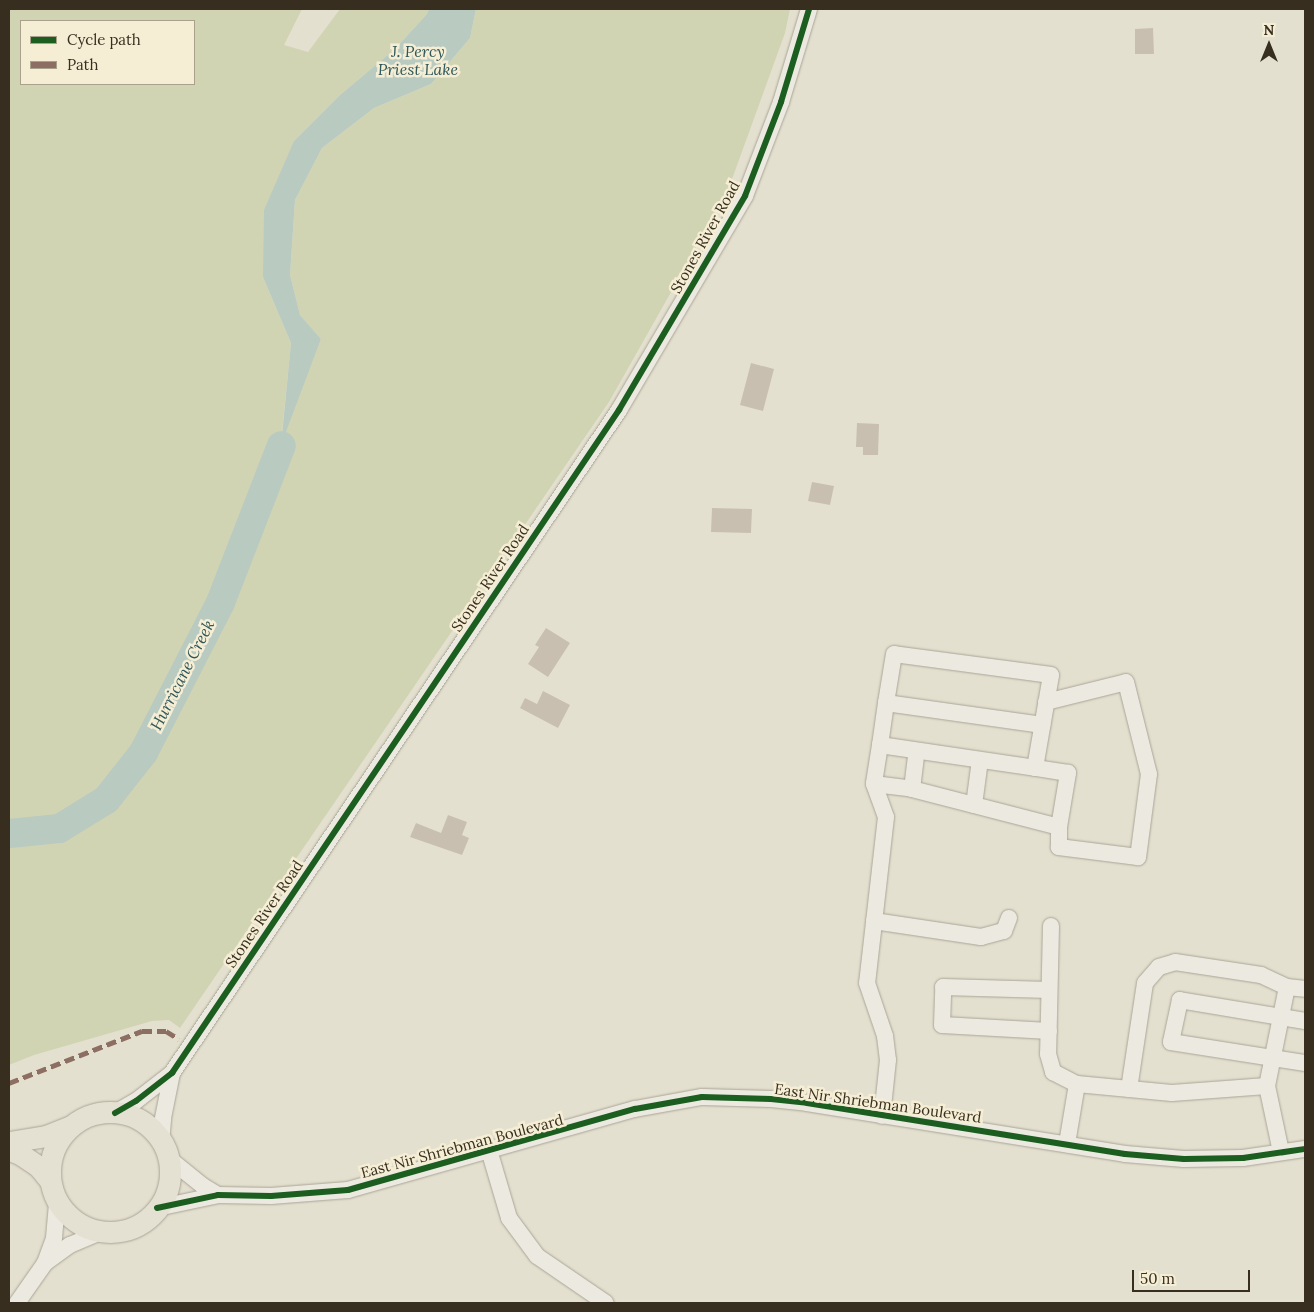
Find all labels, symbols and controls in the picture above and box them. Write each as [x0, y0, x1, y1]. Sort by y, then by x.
legend [20, 20, 195, 85]
north arrow [1244, 20, 1294, 70]
text: N [1264, 21, 1274, 39]
text: Cycle path [67, 30, 141, 49]
water label: J. Percy Priest Lake [378, 41, 458, 79]
text: Path [67, 55, 98, 74]
street label: Stones River Road [667, 178, 743, 296]
street label: Stones River Road [447, 521, 533, 635]
water label: Hurricane Creek [146, 617, 218, 733]
street label: Stones River Road [221, 857, 307, 971]
street label: East Nir Shriebman Boulevard [773, 1080, 983, 1126]
street label: East Nir Shriebman Boulevard [359, 1110, 565, 1182]
scale bar [1134, 1260, 1252, 1292]
text: 50 m [1140, 1269, 1175, 1288]

